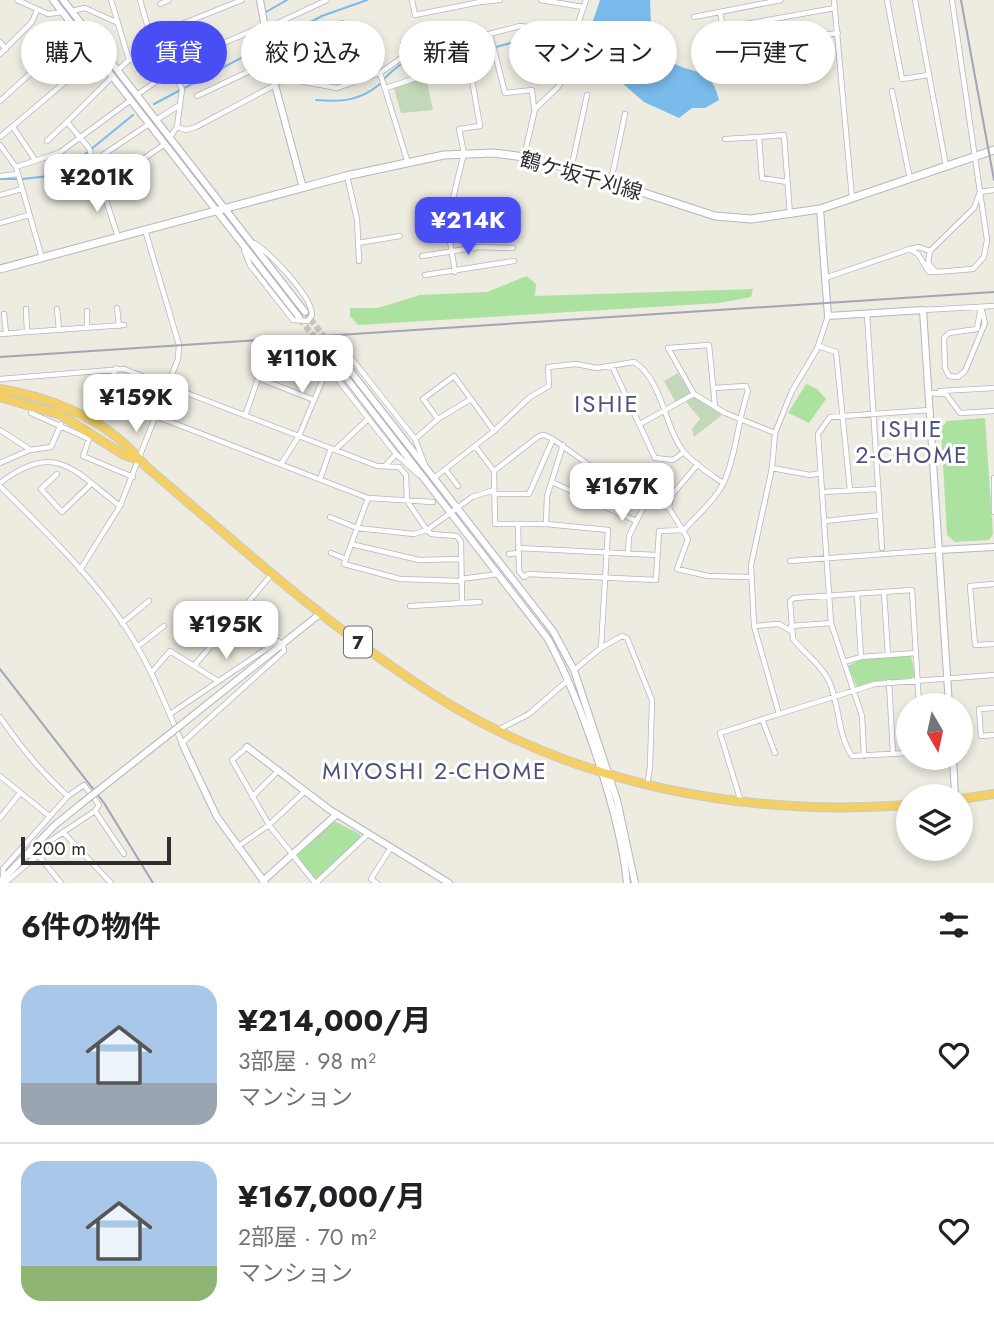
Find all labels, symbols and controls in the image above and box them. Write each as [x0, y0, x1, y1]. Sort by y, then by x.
chip: 購入 [21, 21, 117, 84]
chip: 賃貸 [131, 21, 227, 84]
chip: 絞り込み [241, 21, 385, 84]
chip: 新着 [399, 21, 495, 84]
chip: マンション [509, 21, 677, 84]
chip: 一戸建て [691, 21, 835, 84]
street label: 鶴ケ坂千刈線 [516, 144, 646, 208]
pin: ¥201K [48, 154, 146, 214]
text: ¥201K [60, 160, 134, 194]
pin: ¥214K [419, 198, 517, 257]
text: ¥214K [431, 203, 505, 237]
pin: ¥110K [253, 336, 351, 395]
text: ¥110K [267, 341, 337, 375]
pin: ¥159K [87, 374, 185, 434]
text: ¥159K [99, 380, 173, 414]
district label: ISHIE [574, 386, 640, 421]
district label: ISHIE 2-CHOME [855, 412, 969, 472]
pin: ¥167K [573, 463, 671, 523]
text: ¥167K [586, 469, 658, 503]
pin: ¥195K [177, 602, 275, 661]
text: ¥195K [189, 607, 263, 641]
road number: 7 [344, 626, 372, 657]
north arrow [896, 693, 973, 770]
map controls [896, 693, 973, 861]
district label: MIYOSHI 2-CHOME [322, 754, 548, 788]
button: layers [896, 784, 973, 861]
scale bar [21, 834, 172, 866]
text: 200 m [32, 835, 86, 862]
text: 6件の物件 [21, 905, 161, 948]
icon: filters [935, 906, 973, 944]
text: ¥214,000/月 [238, 999, 432, 1042]
icon: home [77, 1013, 161, 1097]
icon: heart [935, 1036, 973, 1074]
text: 3部屋 · 98 m² [238, 1044, 376, 1078]
text: マンション [238, 1080, 353, 1114]
text: ¥167,000/月 [238, 1175, 426, 1218]
icon: home [77, 1189, 161, 1273]
icon: heart [935, 1212, 973, 1250]
text: 2部屋 · 70 m² [238, 1220, 376, 1254]
text: マンション [238, 1256, 353, 1290]

